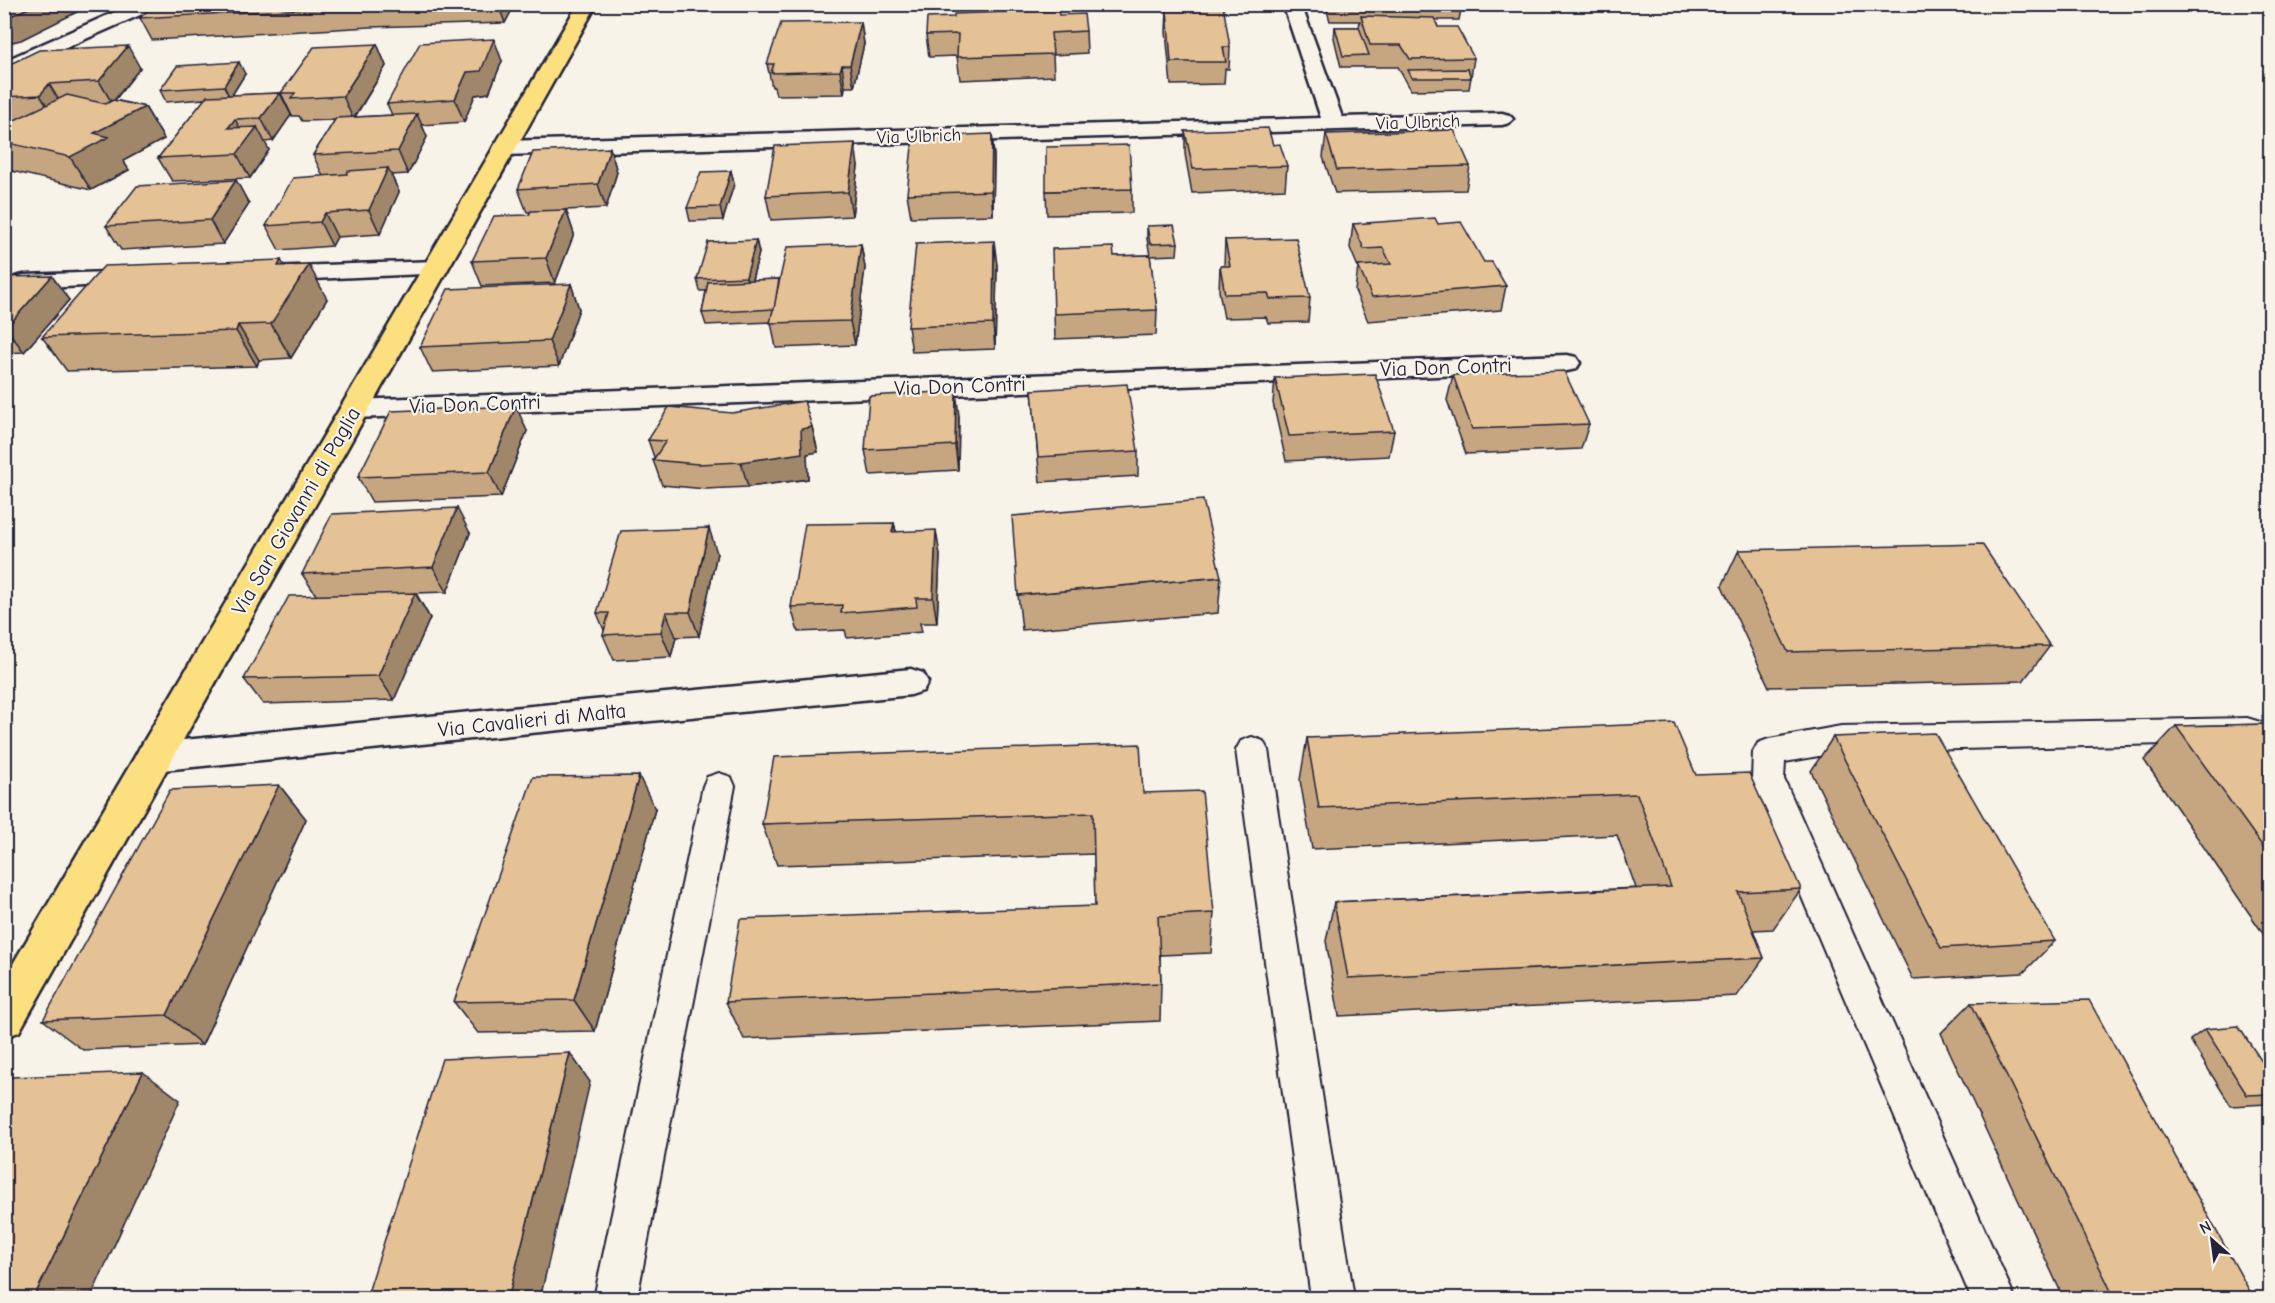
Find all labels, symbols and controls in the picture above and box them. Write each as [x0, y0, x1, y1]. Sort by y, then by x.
street label: Via Ulbrich [1375, 111, 1461, 134]
street label: Via Ulbrich [876, 125, 962, 148]
street label: Via Don Contri [1380, 353, 1512, 381]
street label: Via Don Contri [894, 372, 1026, 400]
street label: Via Don Contri [409, 390, 541, 418]
street label: Via San Giovanni di Paglia [227, 403, 365, 619]
street label: Via Cavalieri di Malta [437, 698, 627, 742]
north arrow [2182, 1210, 2242, 1270]
text: N [2197, 1217, 2214, 1238]

